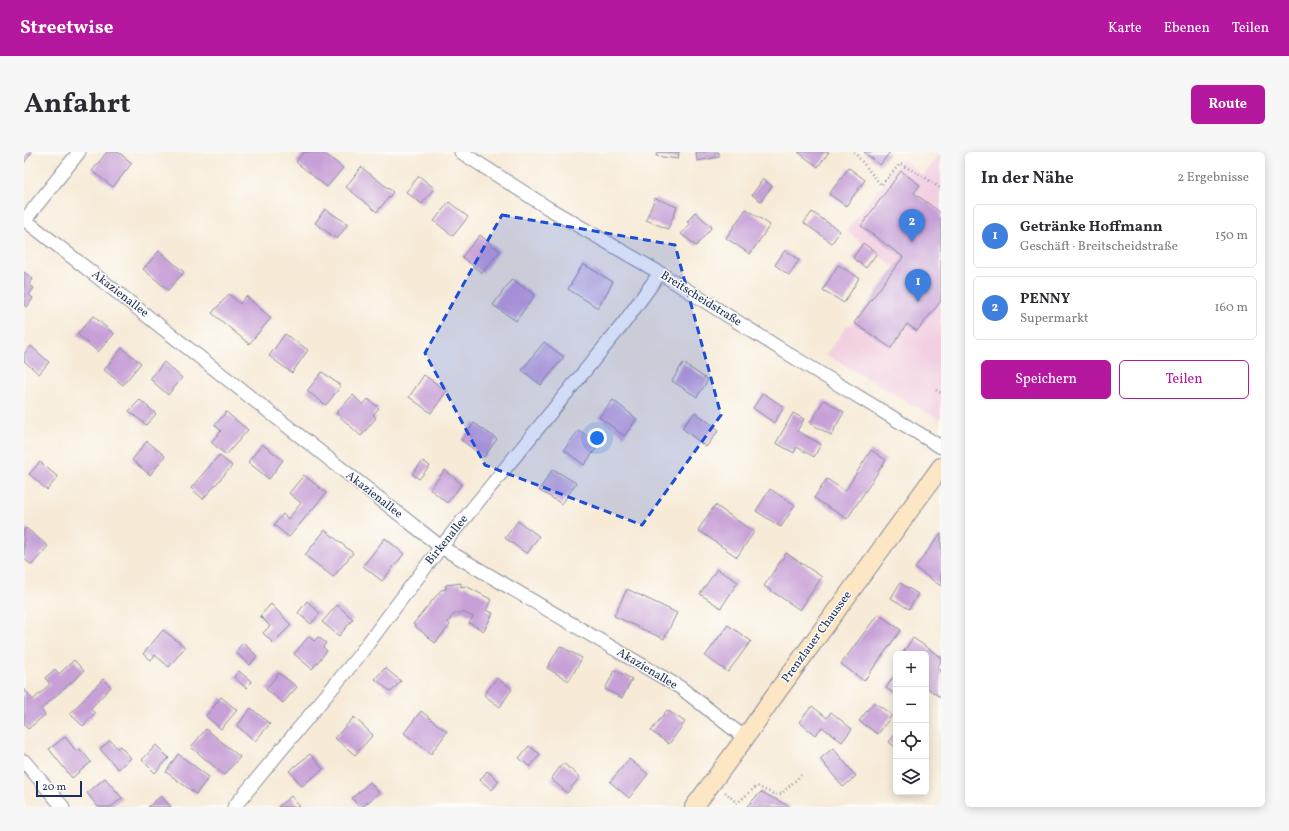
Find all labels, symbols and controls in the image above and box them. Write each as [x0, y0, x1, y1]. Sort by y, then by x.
text: Streetwise [20, 15, 113, 41]
text: Karte [1108, 19, 1142, 38]
text: Ebenen [1164, 19, 1210, 38]
text: Teilen [1232, 19, 1269, 38]
text: Anfahrt [24, 85, 131, 124]
button: Route [1191, 85, 1265, 124]
text: In der Nähe [981, 167, 1074, 190]
text: 2 Ergebnisse [1177, 169, 1249, 187]
pin: 2 [899, 209, 925, 242]
text: Getränke Hoffmann [1020, 217, 1163, 238]
text: 1 [992, 227, 998, 245]
text: 150 m [1215, 227, 1248, 245]
text: Geschäft · Breitscheidstraße [1020, 238, 1178, 256]
street label: Akazienallee [88, 267, 152, 321]
street label: Breitscheidstraße [657, 268, 745, 330]
pin: 1 [905, 269, 931, 302]
text: PENNY [1020, 289, 1070, 310]
text: 2 [992, 299, 998, 317]
text: 160 m [1214, 299, 1248, 317]
text: Supermarkt [1020, 310, 1089, 328]
button: Speichern [981, 360, 1111, 399]
button: Teilen [1119, 360, 1249, 399]
your location [587, 428, 607, 448]
street label: Akazienallee [342, 468, 406, 522]
street label: Birkenallee [422, 511, 472, 568]
street label: Prenzlauer Chaussee [778, 588, 856, 686]
street label: Akazienallee [614, 645, 681, 694]
map controls [893, 651, 929, 795]
button: + [893, 651, 929, 687]
button: − [893, 687, 929, 723]
button: locate [893, 723, 929, 759]
button: layers [893, 759, 929, 795]
scale bar [36, 779, 82, 798]
text: 20 m [42, 780, 66, 795]

